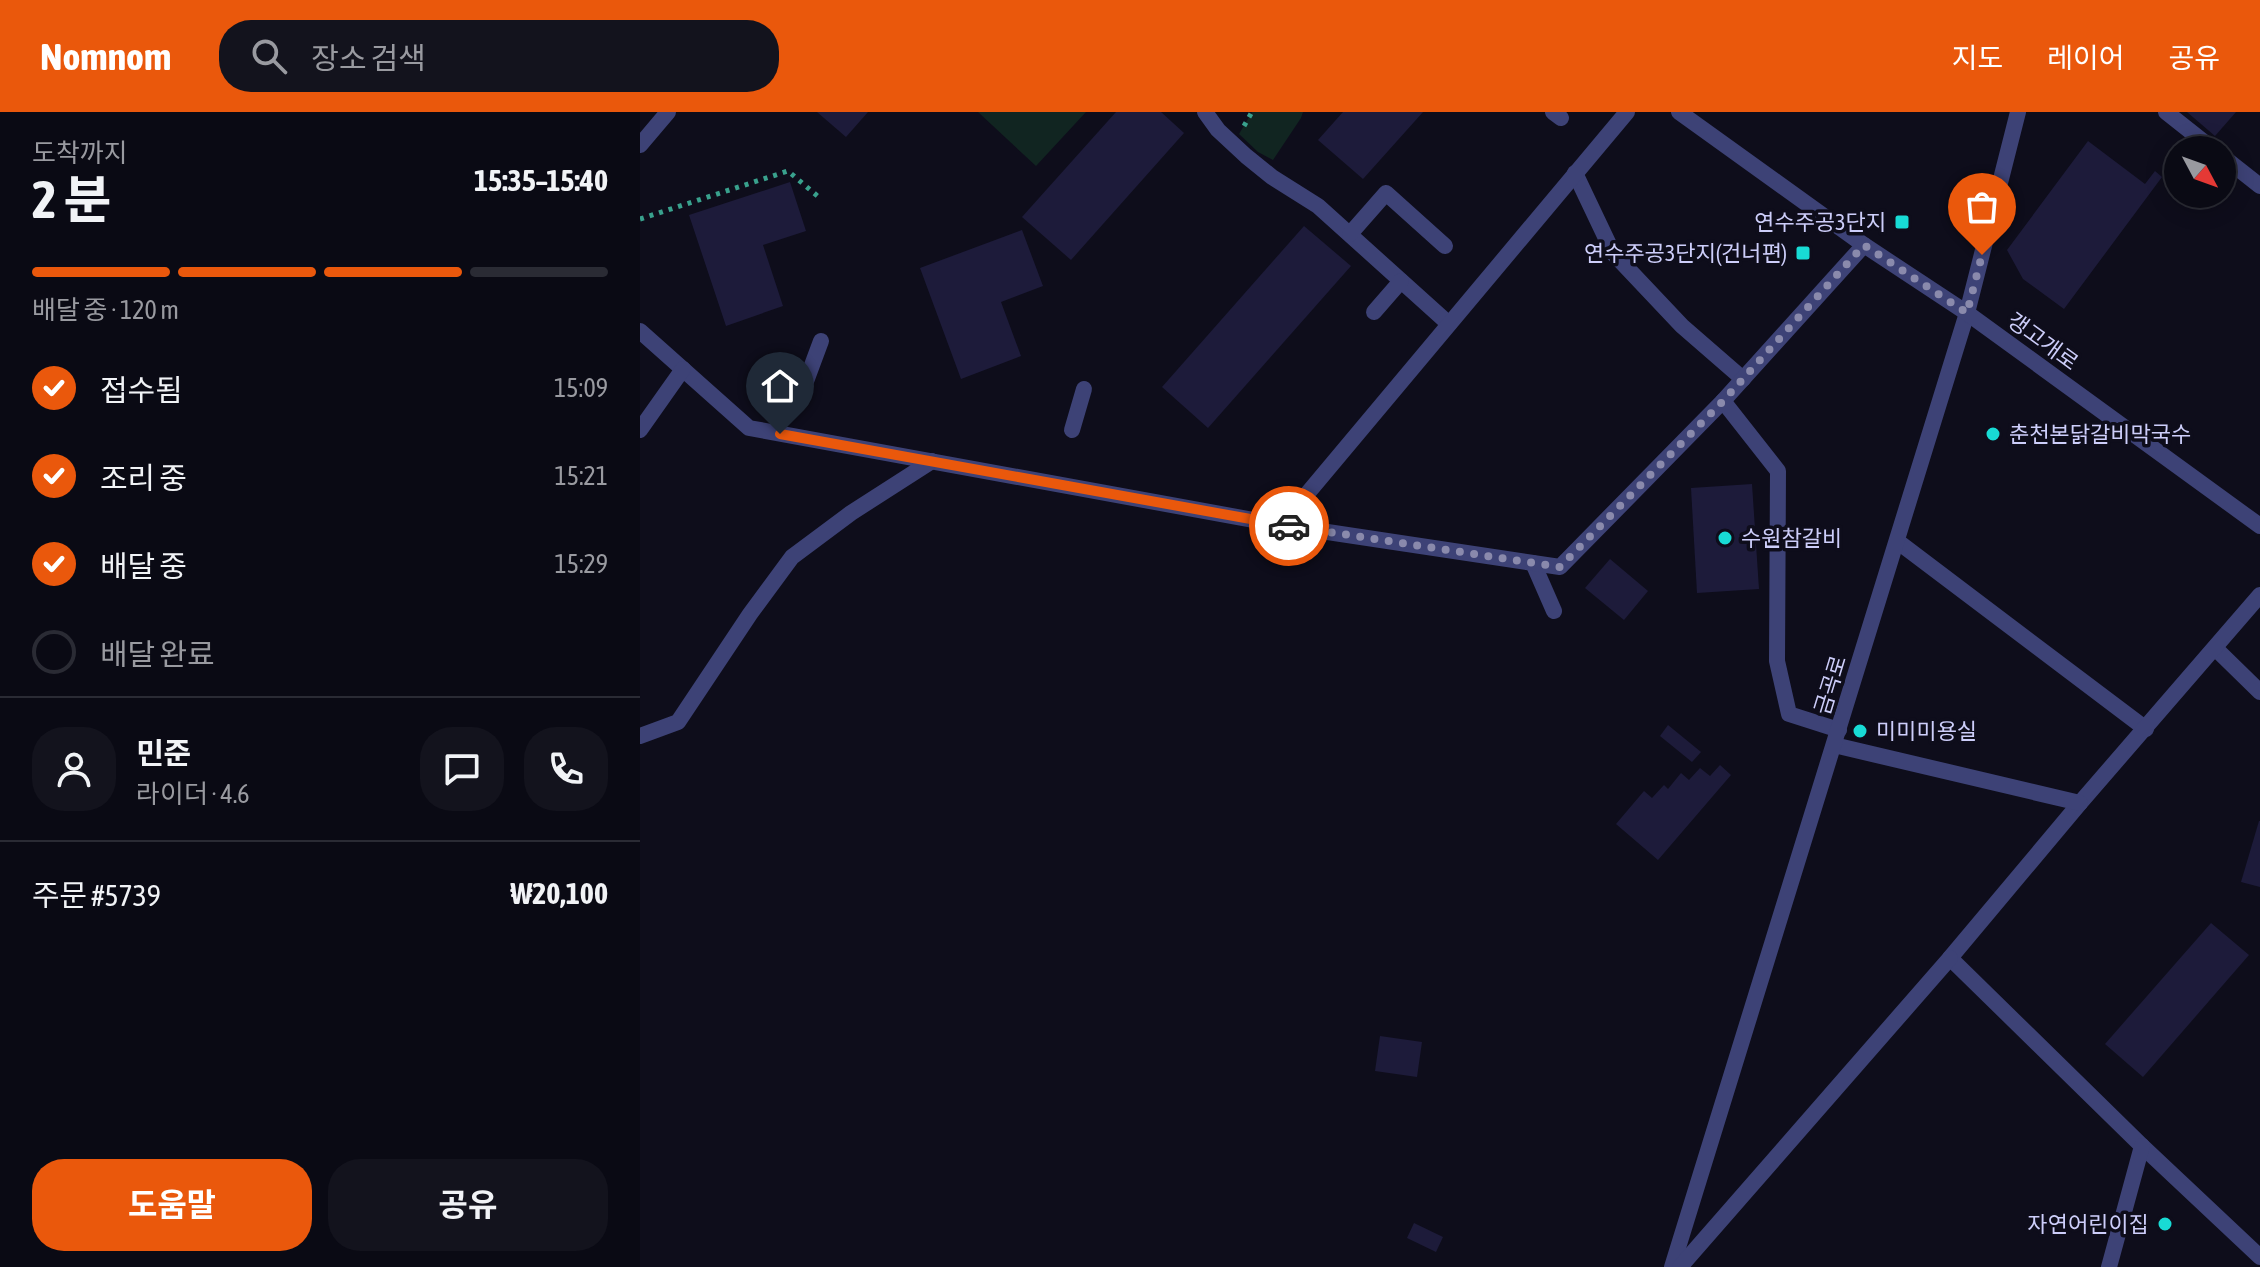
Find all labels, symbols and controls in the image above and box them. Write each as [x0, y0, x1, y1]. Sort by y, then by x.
search box [219, 20, 779, 92]
icon: search [247, 34, 291, 78]
text: Nomnom [40, 35, 171, 78]
text: 장소 검색 [311, 41, 426, 75]
text: 지도 [1952, 42, 2003, 74]
text: 레이어 [2047, 42, 2124, 74]
text: 공유 [2168, 42, 2220, 74]
north arrow [2164, 136, 2236, 208]
map controls [2164, 136, 2236, 208]
text: 도착까지 [32, 138, 128, 168]
text: 15:35–15:40 [474, 163, 608, 197]
text: 2 분 [32, 169, 111, 229]
pin [1948, 173, 2016, 255]
icon: bag [1960, 185, 2004, 229]
place label: 연수주공3단지 [1754, 209, 1886, 235]
marker: 연수주공3단지 [1893, 213, 1911, 231]
place label: 연수주공3단지(건너편) [1584, 240, 1787, 266]
marker: 연수주공3단지(건너편) [1794, 244, 1812, 262]
text: 배달 중 · 120 m [32, 295, 179, 325]
street label: 갱고개로 [2003, 307, 2083, 375]
pin [746, 352, 814, 434]
icon: home [758, 364, 802, 408]
icon: check [32, 366, 76, 410]
text: 접수됨 [100, 373, 183, 407]
text: 15:09 [554, 373, 608, 403]
place label: 춘천본닭갈비막국수 [2009, 421, 2191, 447]
marker: 춘천본닭갈비막국수 [1984, 425, 2002, 443]
icon: check [32, 454, 76, 498]
text: 조리 중 [100, 461, 187, 495]
text: 15:21 [554, 461, 608, 491]
courier [1249, 486, 1329, 566]
icon: car [1267, 504, 1311, 548]
place label: 수원참갈비 [1741, 525, 1842, 551]
marker: 수원참갈비 [1716, 529, 1734, 547]
icon: check [32, 542, 76, 586]
text: 배달 중 [100, 549, 187, 583]
text: 15:29 [554, 549, 608, 579]
text: 배달 완료 [100, 637, 215, 671]
street label: 금곡로 [1809, 652, 1851, 718]
place label: 미미미용실 [1876, 718, 1977, 744]
marker: 미미미용실 [1851, 722, 1869, 740]
button: person [32, 727, 116, 811]
button: chat [420, 727, 504, 811]
button: phone [524, 727, 608, 811]
text: 민준 [136, 736, 191, 770]
text: 라이더 · 4.6 [136, 779, 250, 809]
text: ₩20,100 [510, 876, 608, 910]
text: 주문 #5739 [32, 878, 161, 912]
button: 도움말 [32, 1159, 312, 1251]
button: 공유 [328, 1159, 608, 1251]
place label: 자연어린이집 [2028, 1211, 2149, 1237]
marker: 자연어린이집 [2156, 1215, 2174, 1233]

